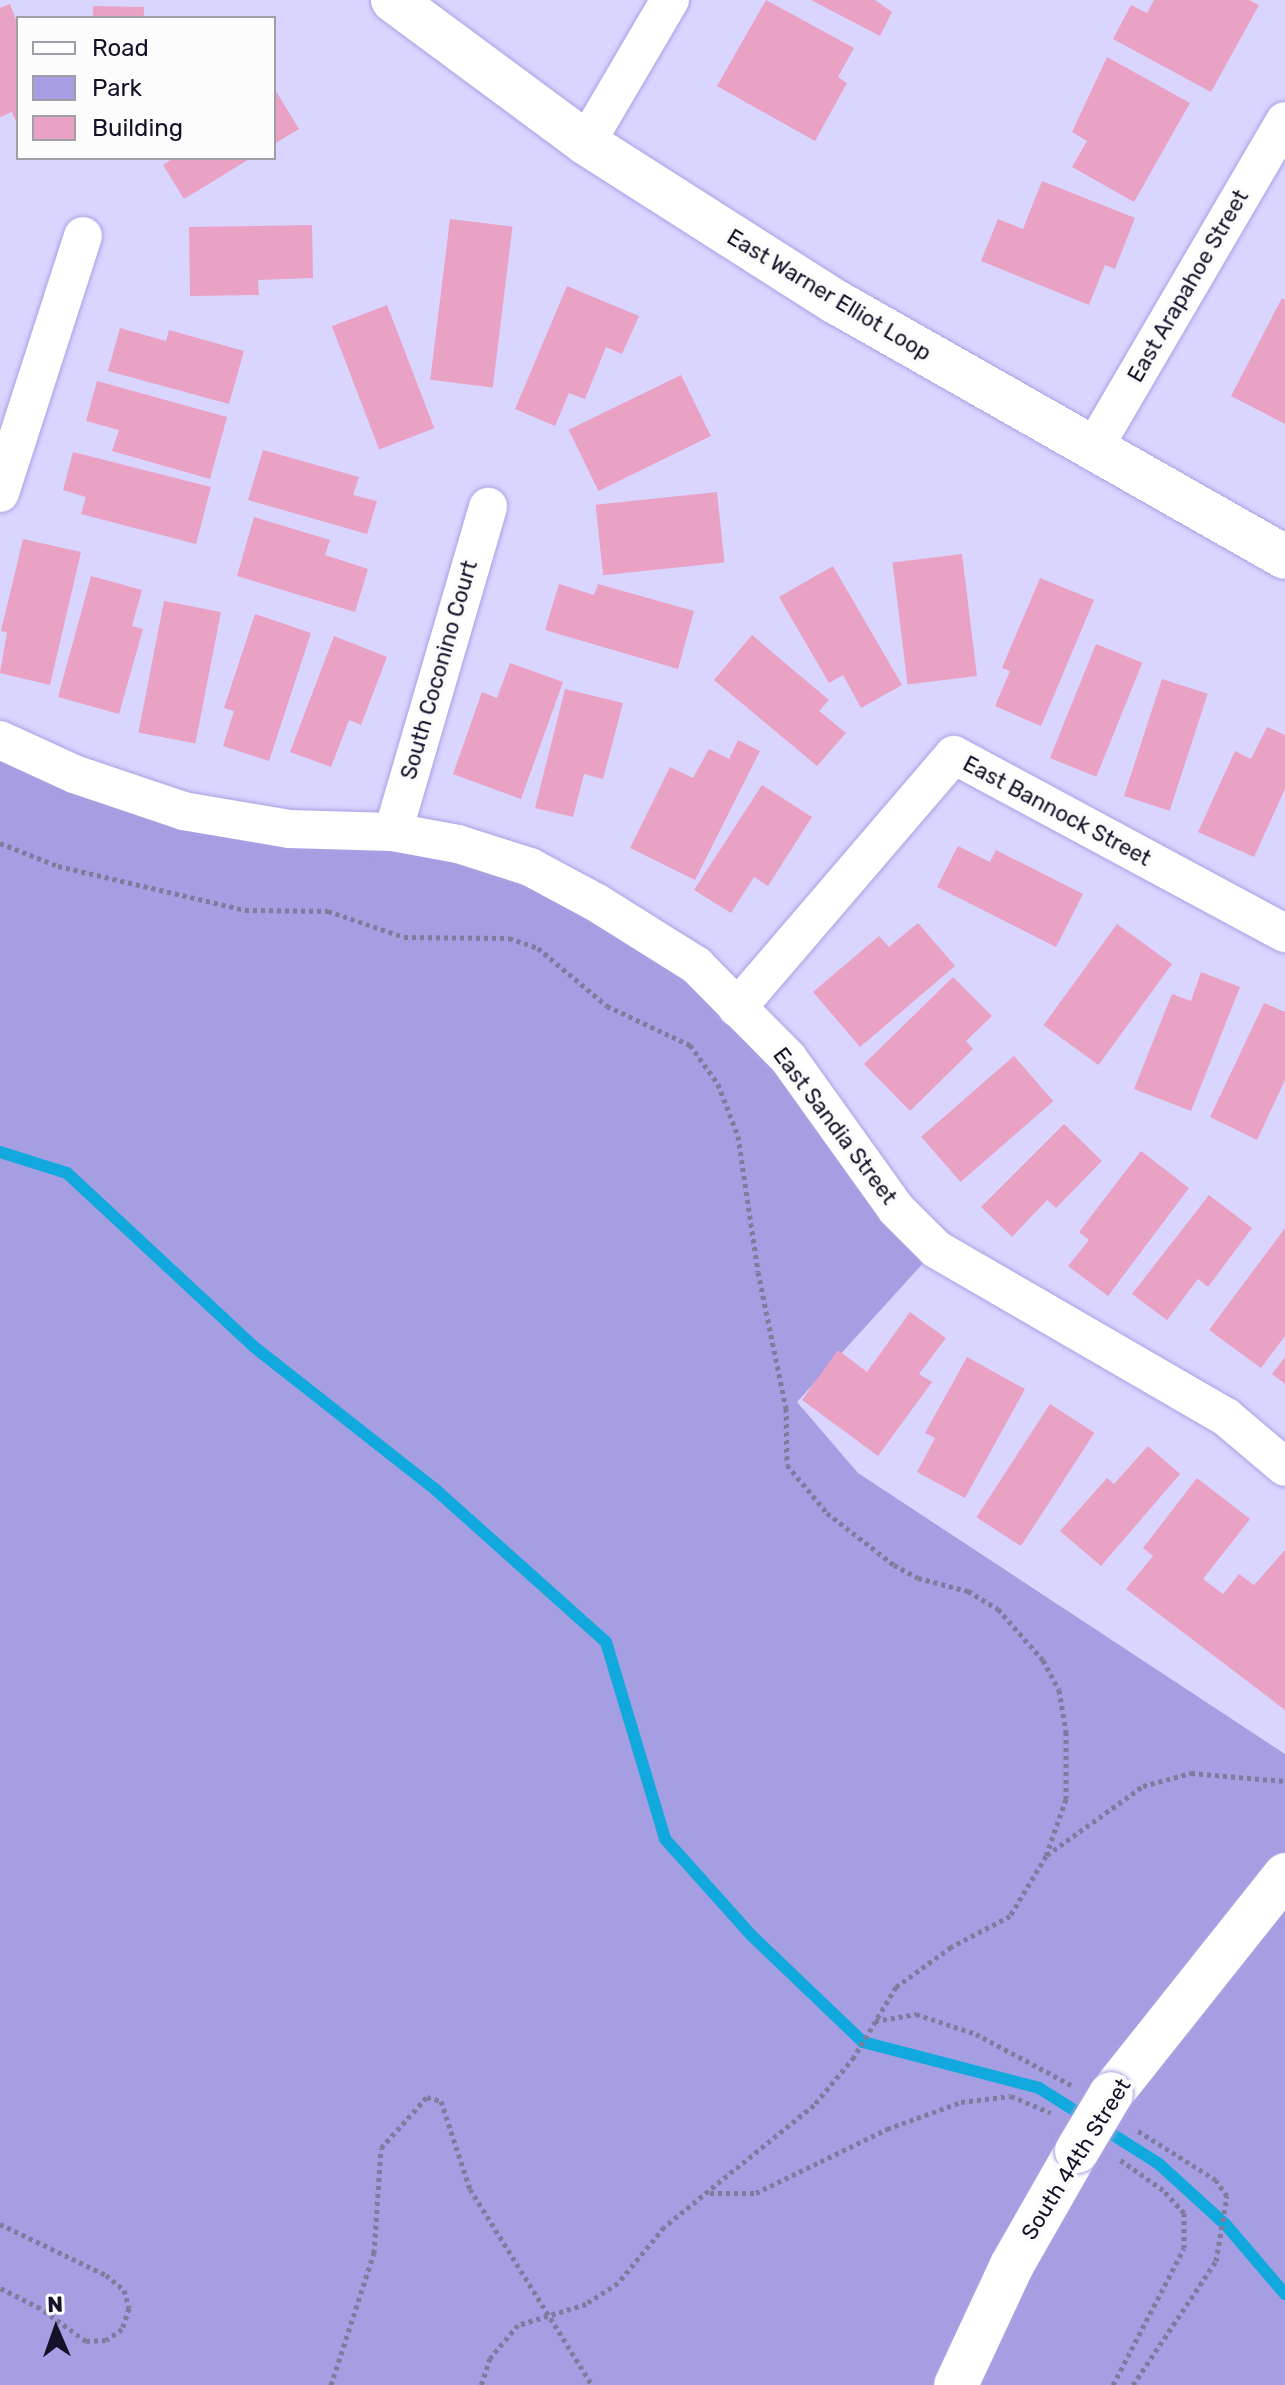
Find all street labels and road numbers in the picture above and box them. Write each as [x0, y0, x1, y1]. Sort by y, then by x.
street label: East Arapahoe Street [1122, 185, 1254, 387]
street label: East Warner Elliot Loop [722, 223, 936, 367]
street label: South Coconino Court [395, 558, 483, 782]
street label: East Bannock Street [958, 750, 1156, 872]
street label: East Sandia Street [767, 1042, 903, 1210]
street label: South 44th Street [1016, 2073, 1136, 2245]

